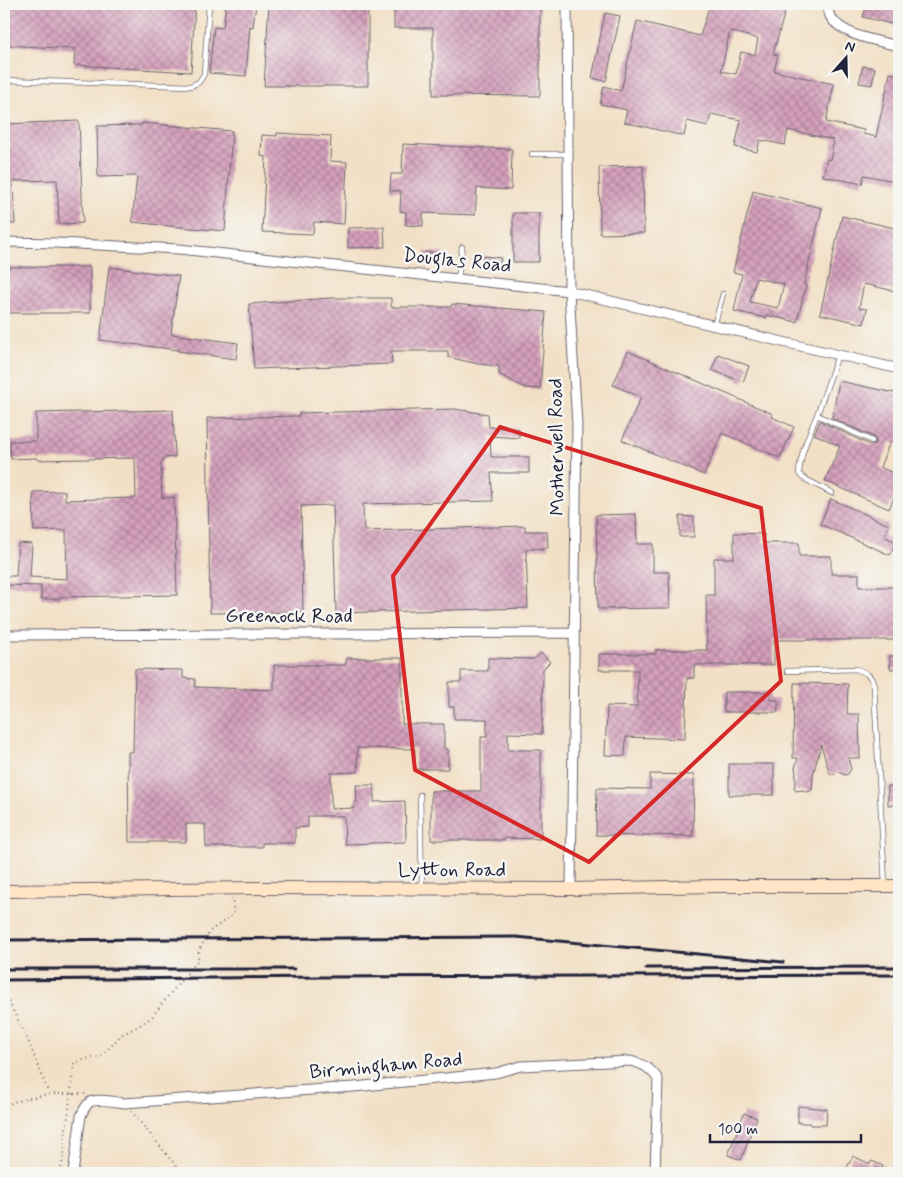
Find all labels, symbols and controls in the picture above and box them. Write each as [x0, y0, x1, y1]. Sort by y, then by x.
north arrow [820, 32, 870, 82]
text: N [843, 37, 858, 57]
street label: Douglas Road [401, 242, 513, 282]
street label: Motherwell Road [542, 378, 572, 516]
street label: Greenock Road [225, 603, 353, 630]
street label: Lytton Road [398, 857, 506, 884]
street label: Birmingham Road [308, 1046, 464, 1088]
scale bar [710, 1112, 862, 1144]
text: 100 m [718, 1120, 758, 1140]

